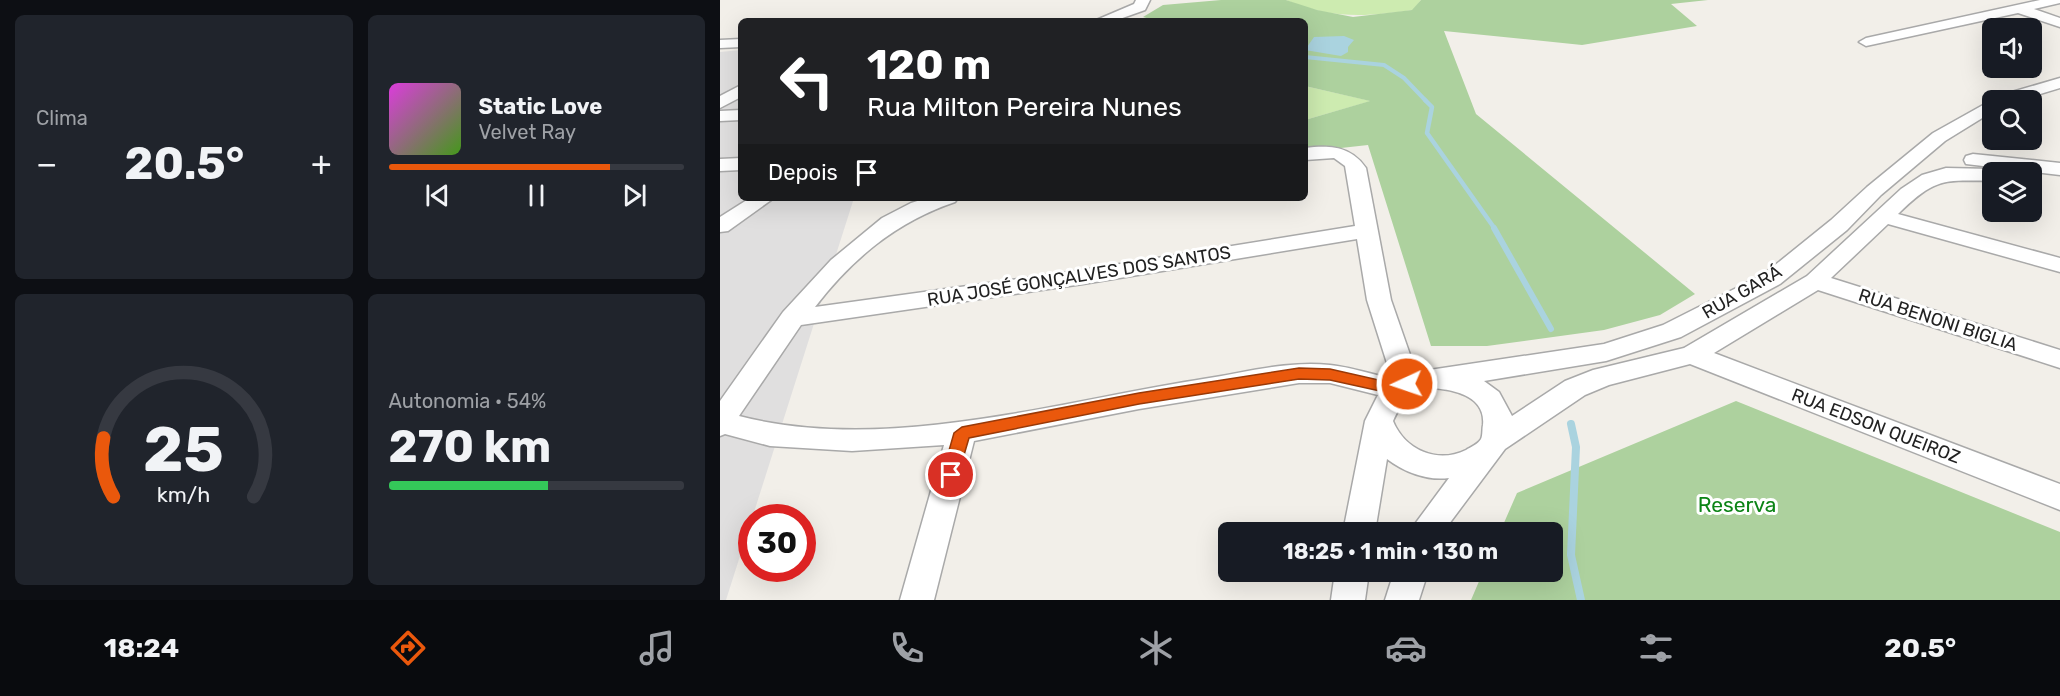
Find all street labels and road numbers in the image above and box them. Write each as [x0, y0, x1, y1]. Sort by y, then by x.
street label: RUA JOSÉ GONÇALVES DOS SANTOS [926, 241, 1232, 311]
street label: RUA GARÁ [1698, 260, 1786, 324]
street label: RUA BENONI BIGLIA [1856, 284, 2020, 356]
street label: RUA EDSON QUEIROZ [1788, 384, 1964, 468]

